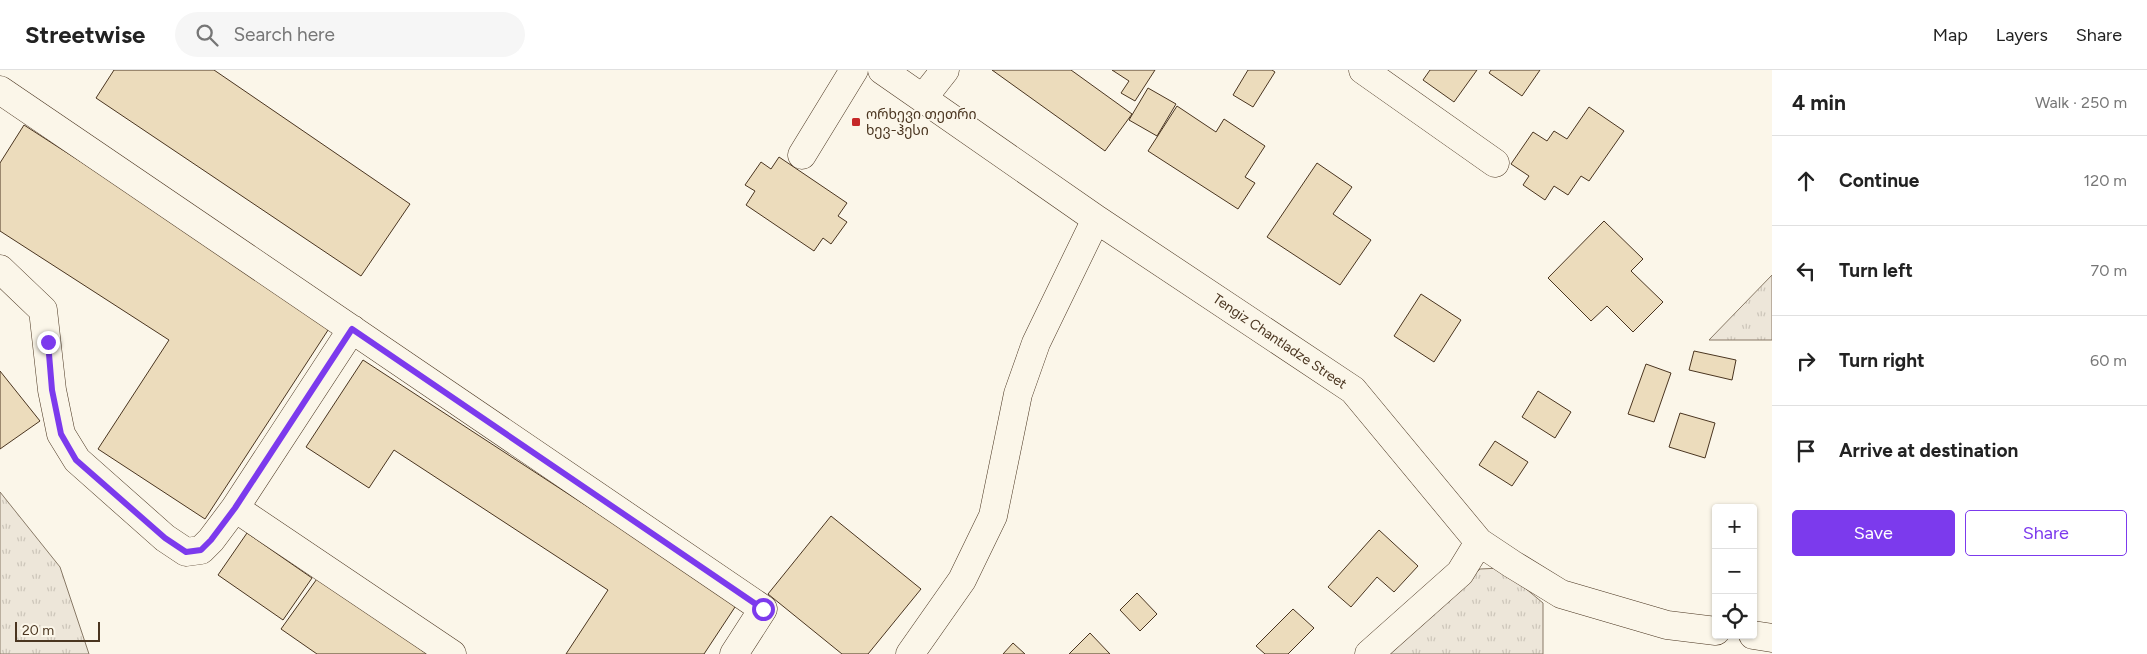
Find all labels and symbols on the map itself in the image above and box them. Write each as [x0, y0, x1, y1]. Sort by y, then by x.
place label: ორხევი თეთრი ხევ-ჰესი [866, 106, 977, 139]
marker: ორხევი თეთრი ხევ-ჰესი [850, 116, 862, 128]
street label: Tengiz Chantladze Street [1210, 290, 1350, 393]
route end [37, 331, 60, 354]
route start [752, 598, 775, 621]
scale bar [15, 619, 100, 642]

